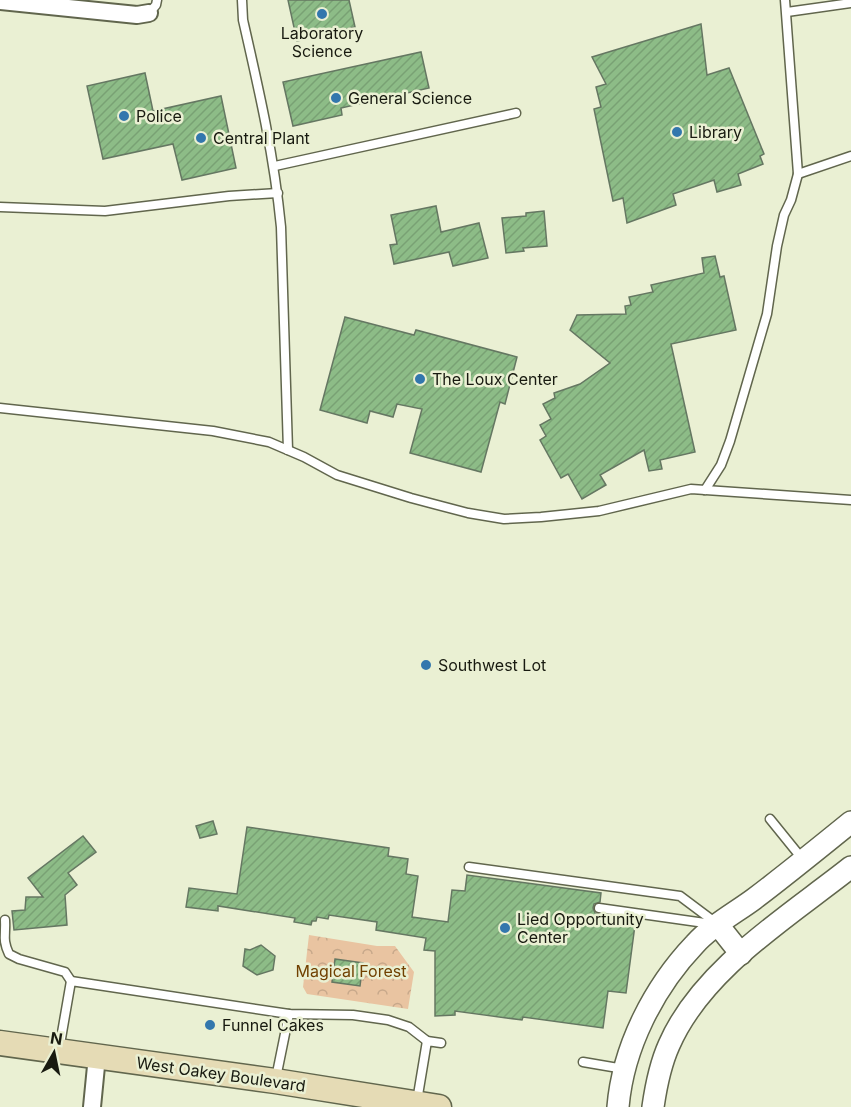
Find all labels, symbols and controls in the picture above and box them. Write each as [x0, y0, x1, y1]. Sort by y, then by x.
marker: Laboratory Science [315, 7, 329, 21]
place label: Laboratory Science [281, 23, 363, 61]
place label: General Science [348, 88, 472, 108]
marker: General Science [329, 91, 343, 105]
place label: Police [136, 106, 182, 126]
marker: Police [117, 109, 131, 123]
place label: Library [689, 122, 742, 142]
marker: Library [670, 125, 684, 139]
place label: Central Plant [213, 128, 310, 148]
marker: Central Plant [194, 131, 208, 145]
place label: The Loux Center [432, 369, 558, 389]
marker: The Loux Center [413, 372, 427, 386]
place label: Southwest Lot [438, 655, 546, 675]
marker: Southwest Lot [419, 658, 433, 672]
place label: Lied Opportunity Center [517, 909, 644, 947]
marker: Lied Opportunity Center [498, 921, 512, 935]
park label: Magical Forest [296, 961, 406, 981]
place label: Funnel Cakes [222, 1015, 324, 1035]
marker: Funnel Cakes [203, 1018, 217, 1032]
north arrow [24, 1023, 84, 1083]
text: N [49, 1027, 64, 1049]
street label: West Oakey Boulevard [135, 1052, 307, 1096]

